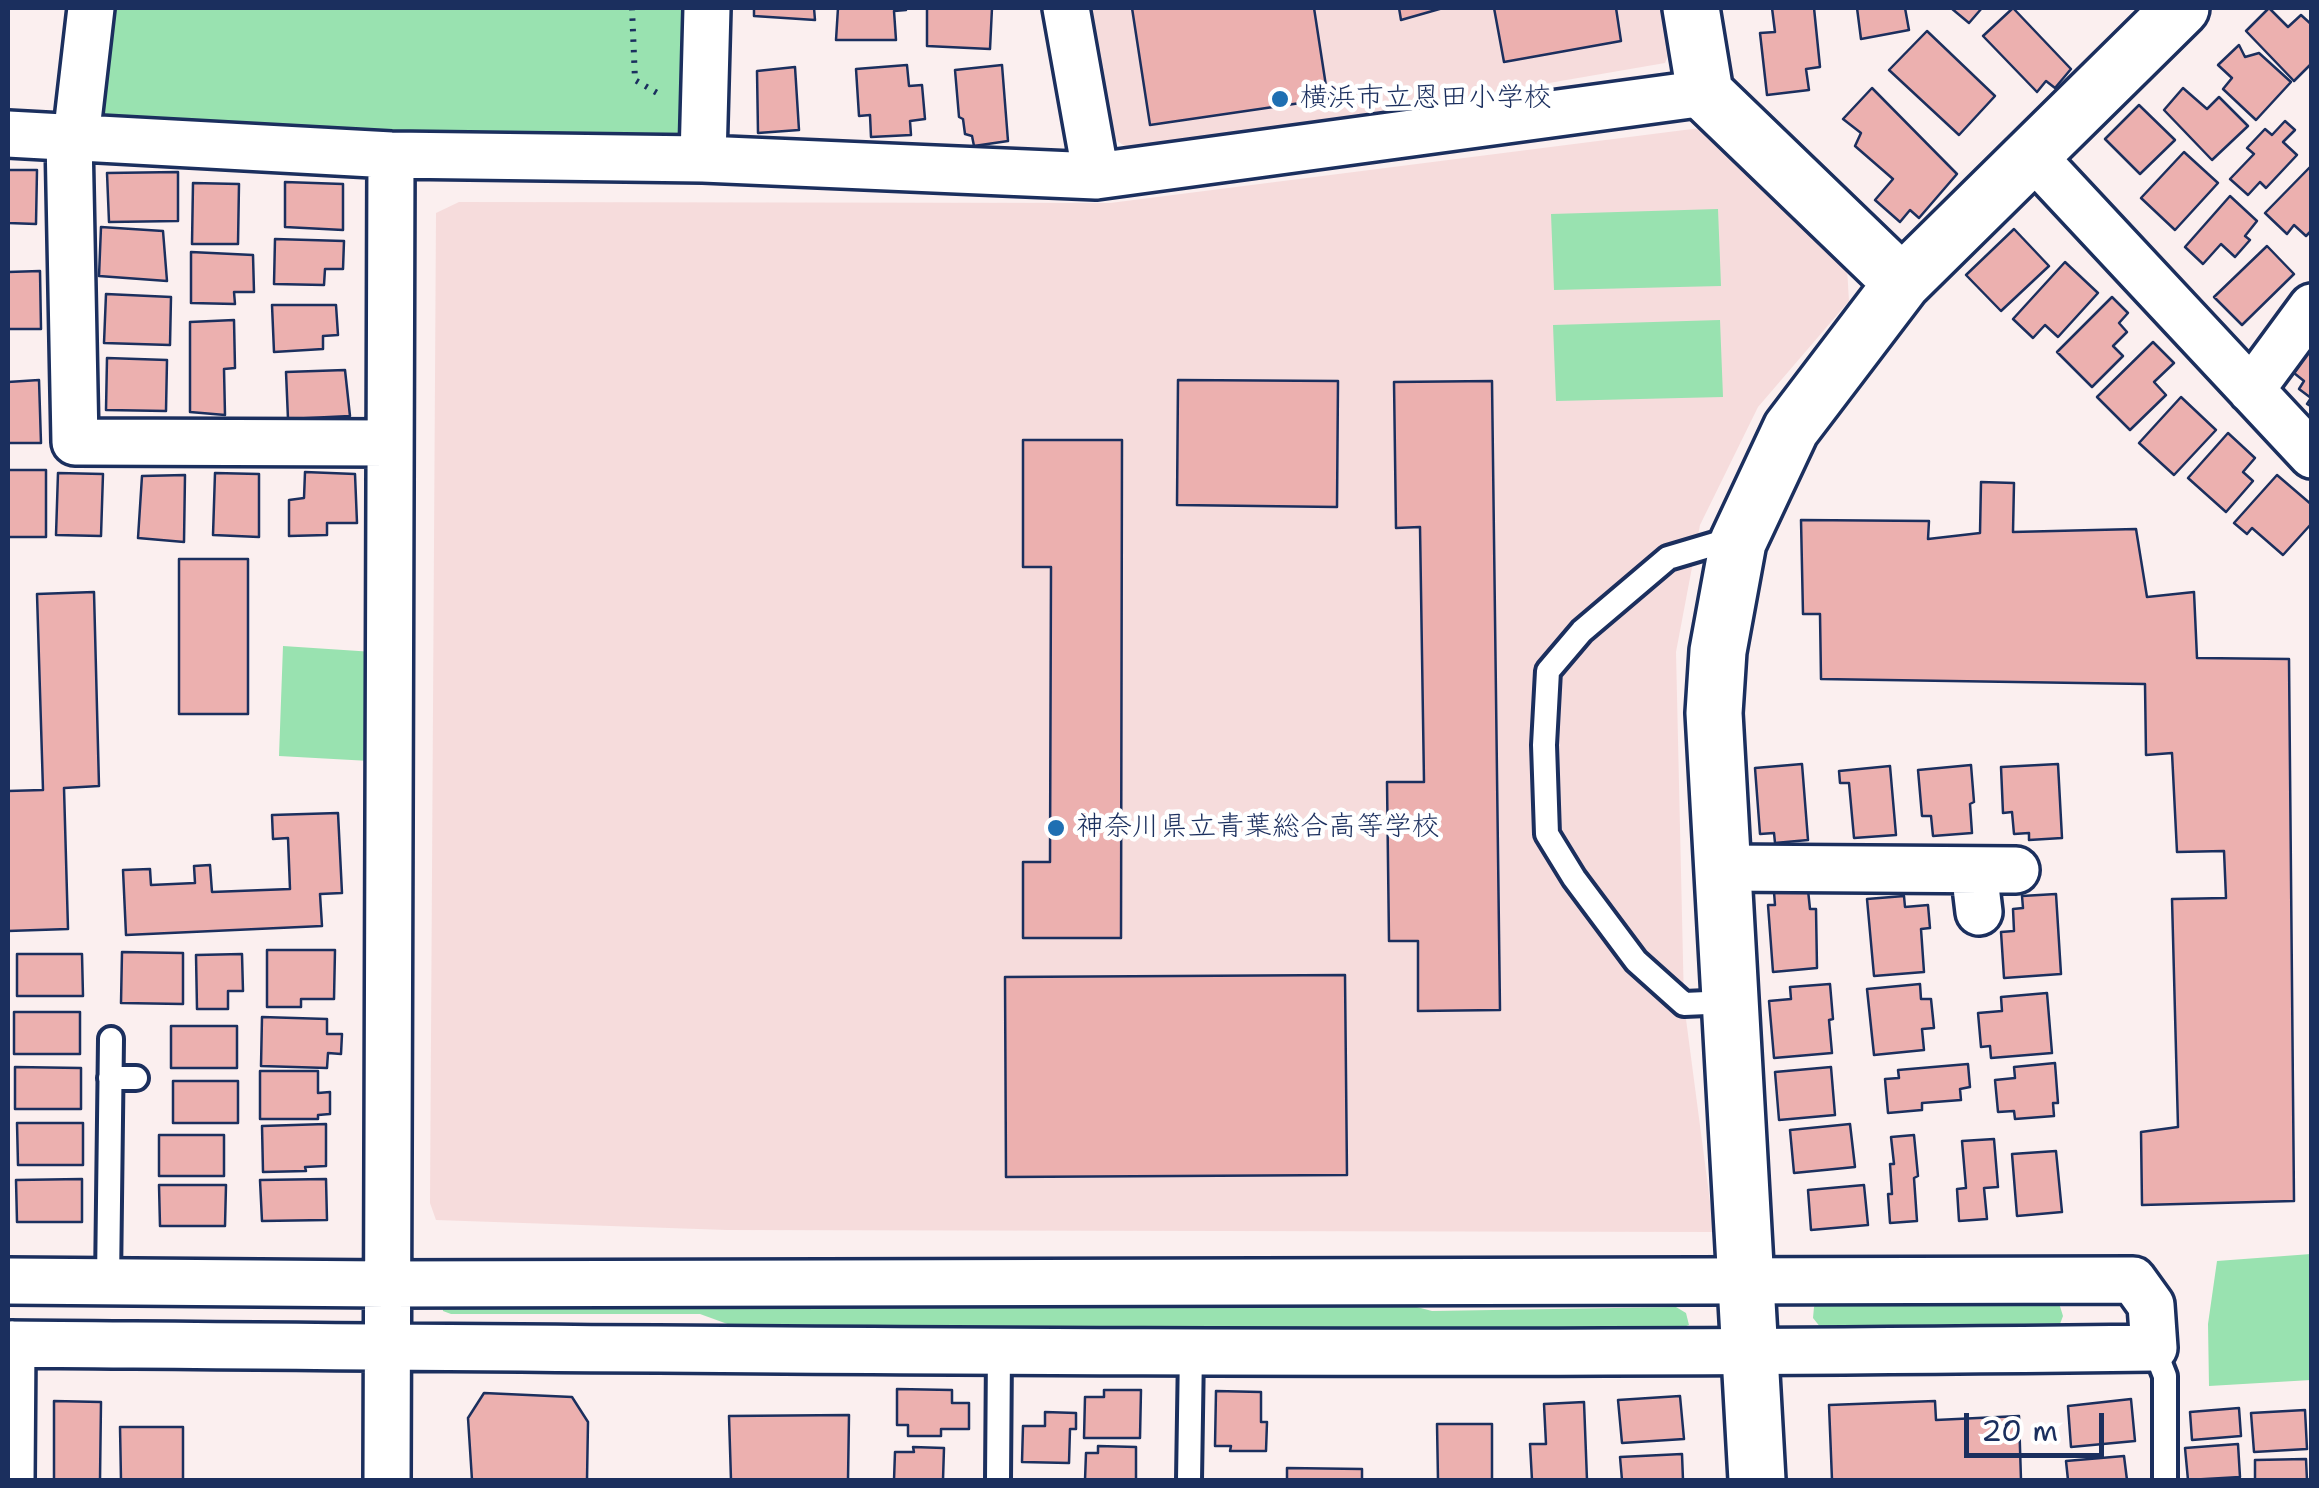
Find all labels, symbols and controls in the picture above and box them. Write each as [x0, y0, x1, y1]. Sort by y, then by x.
place label: 横浜市立恩田小学校 [1300, 82, 1552, 116]
marker: 横浜市立恩田小学校 [1269, 88, 1291, 110]
place label: 神奈川県立青葉総合高等学校 [1076, 811, 1440, 845]
marker: 神奈川県立青葉総合高等学校 [1045, 817, 1067, 839]
scale bar [1969, 1393, 2109, 1455]
text: 20 m [1981, 1410, 2058, 1451]

